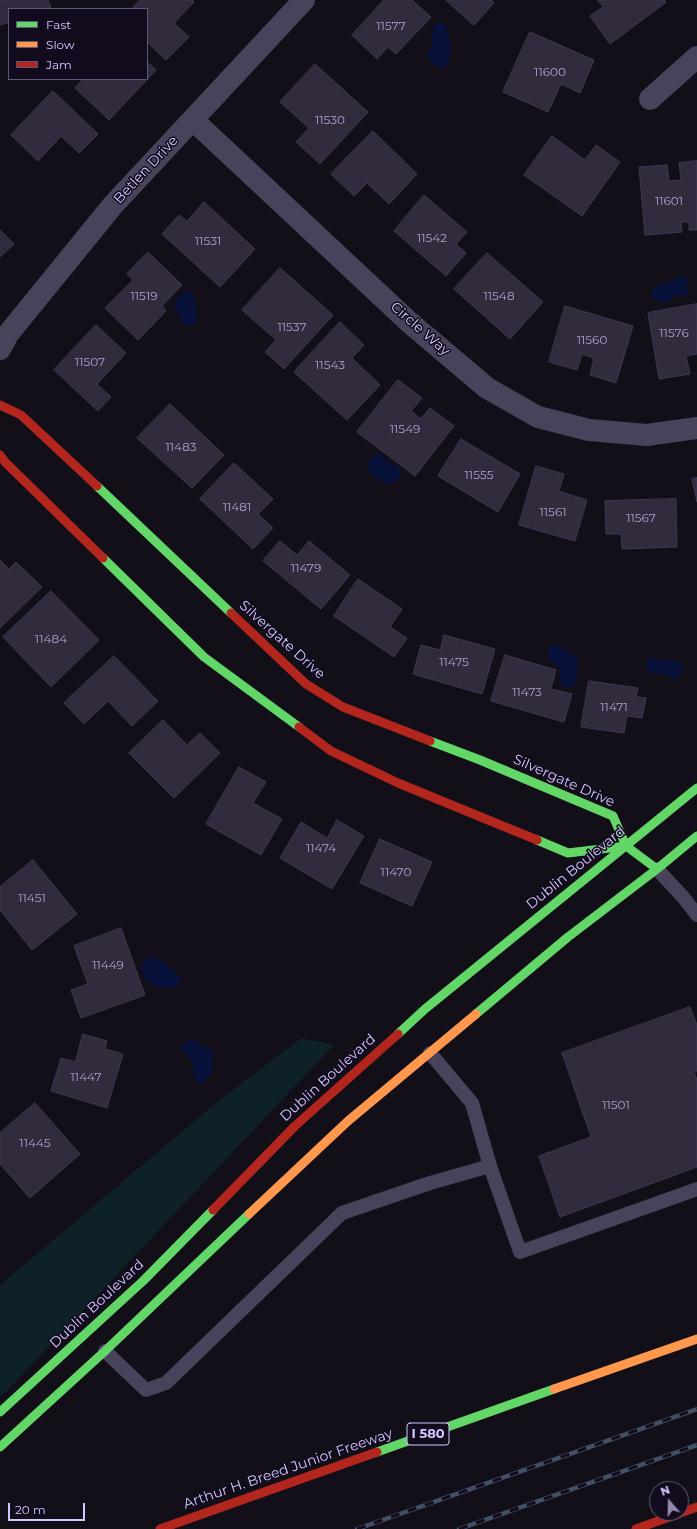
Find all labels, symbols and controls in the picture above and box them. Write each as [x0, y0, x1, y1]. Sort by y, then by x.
legend [8, 8, 148, 80]
text: Fast [46, 17, 71, 32]
house number: 11577 [376, 19, 406, 33]
text: Slow [46, 37, 75, 52]
text: Jam [46, 57, 72, 72]
house number: 11600 [534, 65, 566, 79]
house number: 11530 [315, 113, 345, 127]
street label: Betlen Drive [110, 133, 182, 207]
house number: 11601 [655, 194, 683, 208]
house number: 11542 [417, 231, 447, 245]
house number: 11531 [195, 234, 221, 248]
house number: 11519 [130, 289, 158, 303]
house number: 11548 [483, 289, 515, 303]
street label: Circle Way [387, 299, 453, 359]
house number: 11537 [277, 320, 307, 334]
house number: 11576 [659, 326, 689, 340]
house number: 11560 [577, 333, 607, 347]
house number: 11507 [75, 355, 105, 369]
house number: 11543 [315, 358, 345, 372]
house number: 11549 [390, 422, 420, 436]
house number: 11483 [165, 440, 197, 454]
house number: 11555 [465, 468, 493, 482]
house number: 11481 [223, 500, 251, 514]
house number: 11561 [539, 505, 567, 519]
house number: 11567 [626, 511, 656, 525]
house number: 11479 [291, 561, 321, 575]
street label: Silvergate Drive [236, 597, 328, 683]
house number: 11484 [35, 632, 67, 646]
house number: 11475 [439, 655, 469, 669]
house number: 11473 [512, 685, 542, 699]
house number: 11471 [600, 700, 628, 714]
street label: Silvergate Drive [511, 751, 617, 811]
street label: Dublin Boulevard [523, 823, 629, 913]
house number: 11474 [306, 841, 336, 855]
house number: 11470 [381, 865, 411, 879]
house number: 11451 [18, 891, 46, 905]
house number: 11449 [92, 958, 124, 972]
street label: Dublin Boulevard [277, 1031, 379, 1125]
house number: 11447 [71, 1070, 101, 1084]
house number: 11501 [602, 1098, 630, 1112]
house number: 11445 [19, 1136, 51, 1150]
street label: Dublin Boulevard [46, 1256, 148, 1352]
road number: I 580 [407, 1423, 449, 1445]
street label: Arthur H. Breed Junior Freeway [181, 1425, 395, 1513]
north arrow [649, 1481, 689, 1521]
text: N [659, 1483, 672, 1499]
scale bar [10, 1495, 87, 1521]
text: 20 m [15, 1502, 46, 1517]

